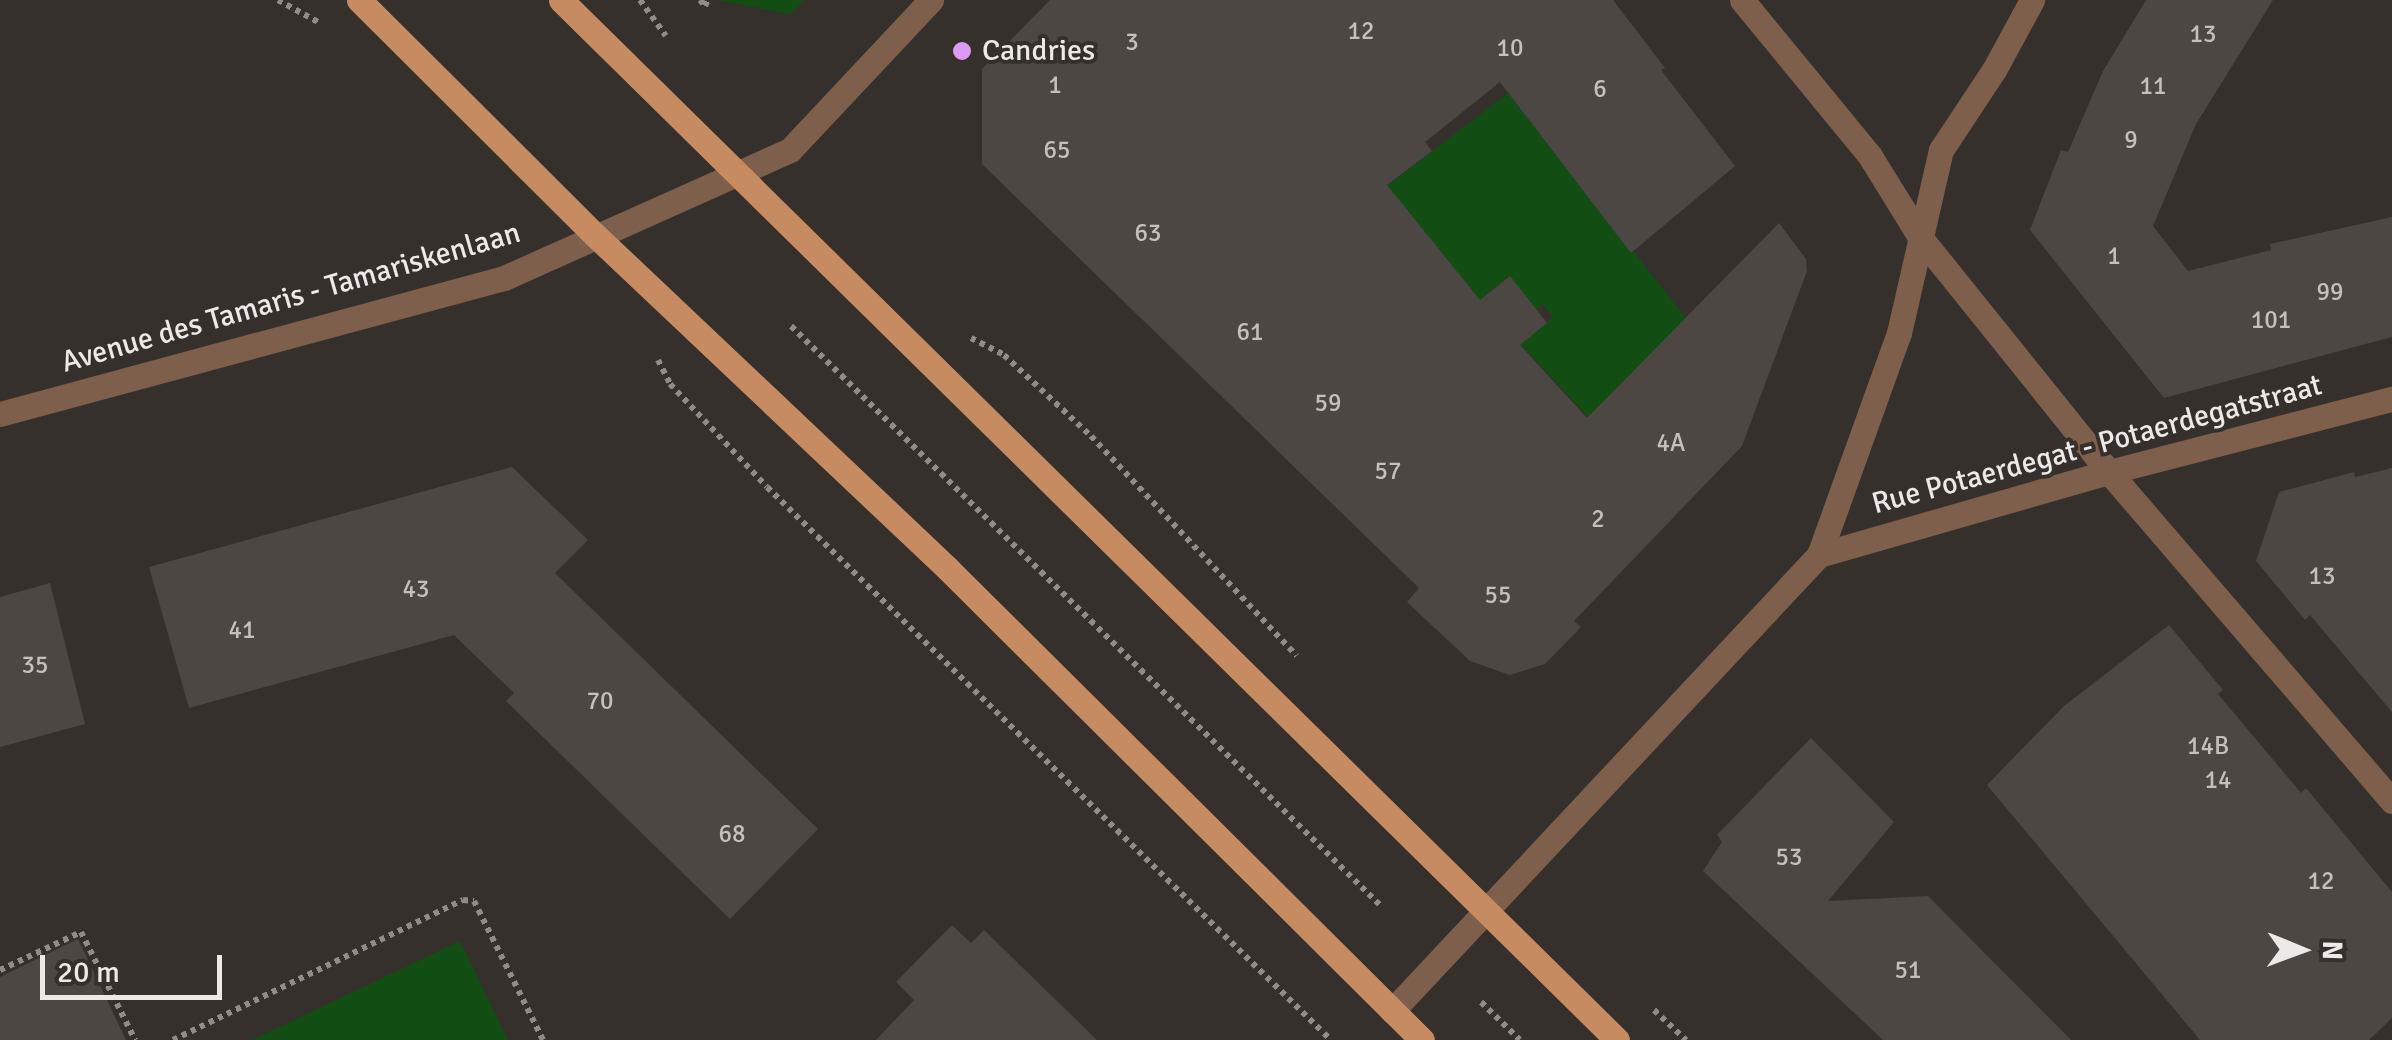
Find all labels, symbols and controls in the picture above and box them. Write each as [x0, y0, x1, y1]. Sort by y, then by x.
house number: 12 [1348, 16, 1374, 46]
house number: 13 [2190, 19, 2216, 49]
house number: 3 [1125, 27, 1139, 57]
place label: Candries [982, 33, 1095, 69]
house number: 10 [1497, 33, 1523, 63]
marker: Candries [951, 40, 973, 62]
house number: 1 [1048, 70, 1062, 100]
house number: 11 [2140, 71, 2166, 101]
house number: 6 [1593, 74, 1607, 104]
house number: 9 [2124, 125, 2138, 155]
house number: 65 [1044, 135, 1070, 165]
street label: Avenue des Tamaris - Tamariskenlaan [57, 215, 525, 381]
house number: 63 [1135, 218, 1161, 248]
house number: 1 [2107, 241, 2121, 271]
house number: 99 [2317, 277, 2343, 307]
house number: 101 [2251, 305, 2291, 335]
house number: 61 [1237, 317, 1263, 347]
street label: Rue Potaerdegat - Potaerdegatstraat [1868, 368, 2326, 522]
house number: 59 [1315, 388, 1341, 418]
house number: 4A [1657, 428, 1685, 458]
house number: 57 [1375, 456, 1401, 486]
house number: 2 [1591, 504, 1605, 534]
house number: 13 [2309, 561, 2335, 591]
house number: 43 [403, 574, 429, 604]
house number: 55 [1485, 580, 1511, 610]
house number: 41 [229, 615, 255, 645]
house number: 35 [22, 650, 48, 680]
house number: 70 [587, 686, 613, 716]
house number: 14B [2187, 731, 2229, 761]
house number: 14 [2205, 765, 2231, 795]
house number: 68 [719, 819, 745, 849]
house number: 53 [1776, 842, 1802, 872]
house number: 12 [2308, 866, 2334, 896]
north arrow [2252, 900, 2352, 1000]
scale bar [45, 935, 228, 997]
text: N [2315, 940, 2349, 961]
text: 20 m [57, 954, 120, 991]
house number: 51 [1895, 955, 1921, 985]

